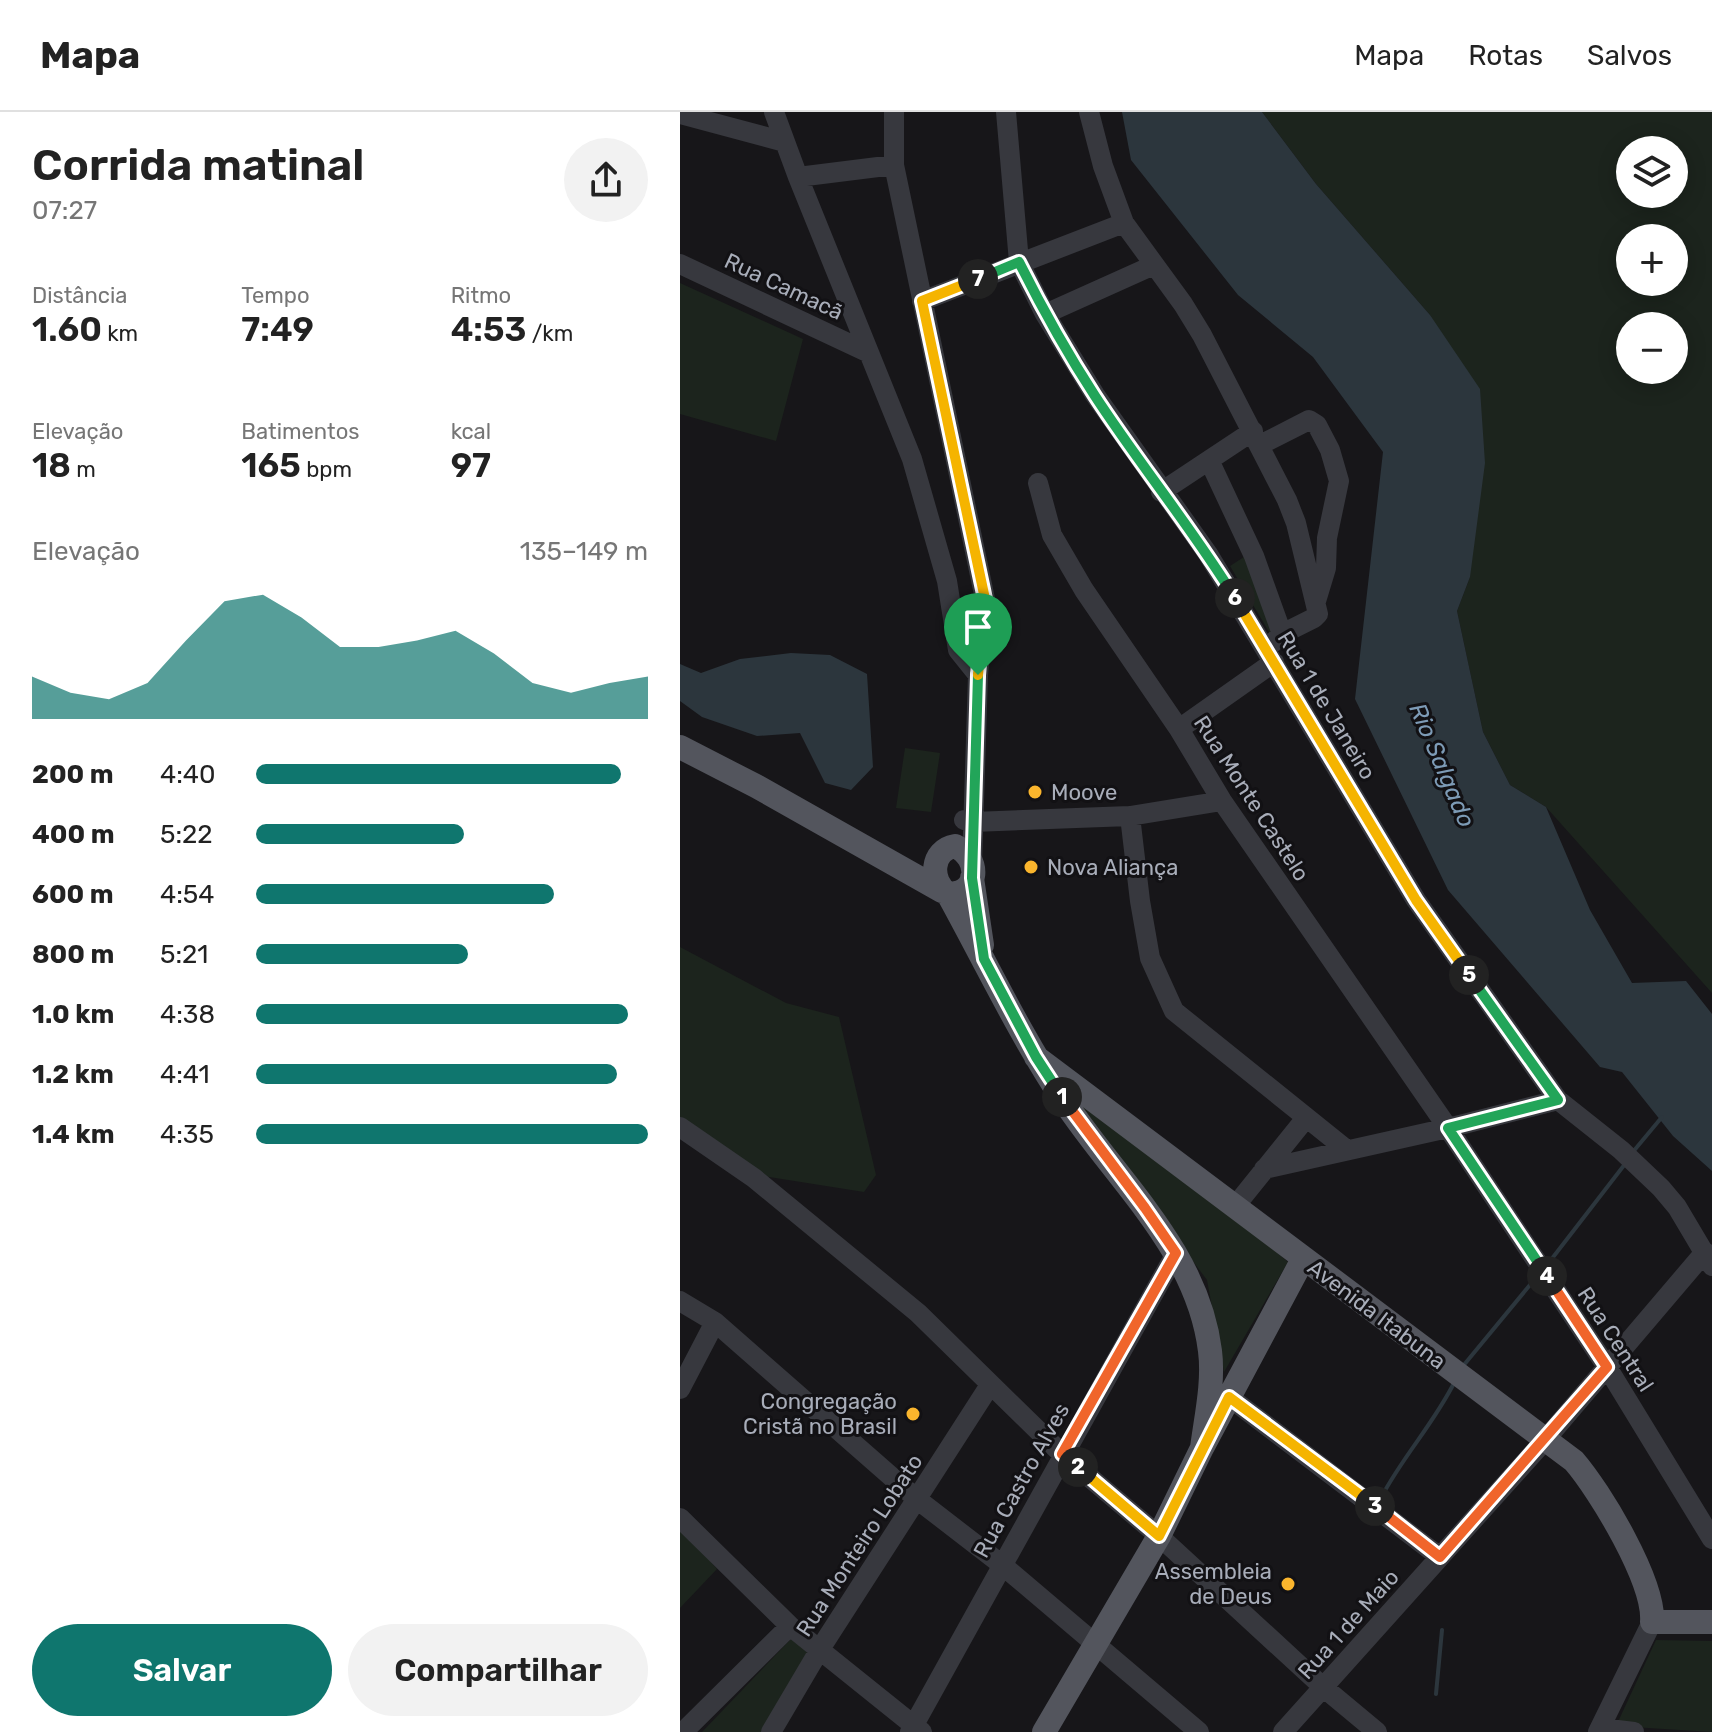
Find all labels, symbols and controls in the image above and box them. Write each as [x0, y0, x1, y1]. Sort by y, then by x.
text: Mapa [40, 32, 140, 78]
text: Mapa [1354, 39, 1424, 72]
text: Rotas [1468, 39, 1543, 72]
text: Salvos [1587, 39, 1672, 72]
map controls [1616, 136, 1688, 384]
button: layers [1616, 136, 1688, 208]
button: share [564, 138, 648, 222]
text: Corrida matinal [32, 139, 364, 191]
text: 07:27 [32, 195, 97, 226]
button: + [1616, 224, 1688, 296]
street label: Rua Camacã [720, 247, 847, 326]
pin: 7 [958, 259, 998, 299]
text: 7 [972, 265, 984, 292]
text: Distância [32, 282, 127, 309]
text: Tempo [241, 282, 310, 309]
text: Ritmo [451, 282, 511, 309]
text: 1.60 [32, 309, 102, 350]
text: 7:49 [241, 309, 314, 350]
text: 4:53 [451, 309, 526, 350]
button: − [1616, 312, 1688, 384]
text: km [102, 320, 138, 347]
text: /km [526, 320, 573, 347]
text: Elevação [32, 418, 123, 445]
text: Batimentos [241, 418, 360, 445]
text: kcal [451, 418, 491, 445]
text: 18 [32, 445, 71, 486]
text: 165 [241, 445, 301, 486]
text: 97 [451, 445, 491, 486]
text: m [71, 456, 96, 483]
text: bpm [301, 456, 352, 483]
text: Elevação [32, 536, 140, 567]
text: 135–149 m [520, 536, 648, 567]
pin: 6 [1215, 578, 1255, 618]
text: 6 [1228, 584, 1242, 611]
pin [944, 593, 1012, 675]
icon: arrive [956, 605, 1000, 649]
street label: Rua 1 de Janeiro [1272, 626, 1382, 784]
water label: Rio Salgado [1403, 699, 1481, 831]
street label: Rua Monte Castelo [1188, 711, 1315, 886]
text: 200 m [32, 759, 114, 790]
text: 4:40 [160, 759, 215, 790]
place label: Moove [1051, 779, 1117, 806]
marker: Moove [1026, 783, 1044, 801]
text: 400 m [32, 819, 114, 850]
text: 5:22 [160, 819, 213, 850]
place label: Nova Aliança [1047, 854, 1178, 881]
marker: Nova Aliança [1022, 858, 1040, 876]
text: 600 m [32, 879, 114, 910]
text: 4:54 [160, 879, 214, 910]
text: 800 m [32, 939, 114, 970]
text: 5:21 [160, 939, 209, 970]
pin: 5 [1449, 955, 1489, 995]
text: 5 [1462, 961, 1476, 988]
text: 1.0 km [32, 999, 114, 1030]
text: 4:38 [160, 999, 215, 1030]
text: 1.2 km [32, 1059, 114, 1090]
text: 4:41 [160, 1059, 210, 1090]
pin: 1 [1042, 1077, 1082, 1117]
text: 1 [1057, 1083, 1067, 1110]
text: 1.4 km [32, 1119, 114, 1150]
text: 4:35 [160, 1119, 214, 1150]
street label: Avenida Itabuna [1302, 1254, 1451, 1375]
pin: 4 [1527, 1256, 1567, 1296]
text: 4 [1539, 1262, 1555, 1289]
street label: Rua Central [1572, 1282, 1659, 1397]
place label: Congregação Cristã no Brasil [743, 1388, 897, 1440]
street label: Rua Castro Alves [968, 1398, 1075, 1562]
marker: Congregação Cristã no Brasil [904, 1405, 922, 1423]
pin: 2 [1058, 1447, 1098, 1487]
street label: Rua Monteiro Lobato [790, 1449, 928, 1642]
text: 2 [1071, 1453, 1085, 1480]
pin: 3 [1355, 1486, 1395, 1526]
text: 3 [1368, 1492, 1382, 1519]
place label: Assembleia de Deus [1155, 1558, 1272, 1610]
street label: Rua 1 de Maio [1292, 1564, 1405, 1685]
marker: Assembleia de Deus [1279, 1575, 1297, 1593]
button: Salvar [32, 1624, 332, 1716]
button: Compartilhar [348, 1624, 648, 1716]

